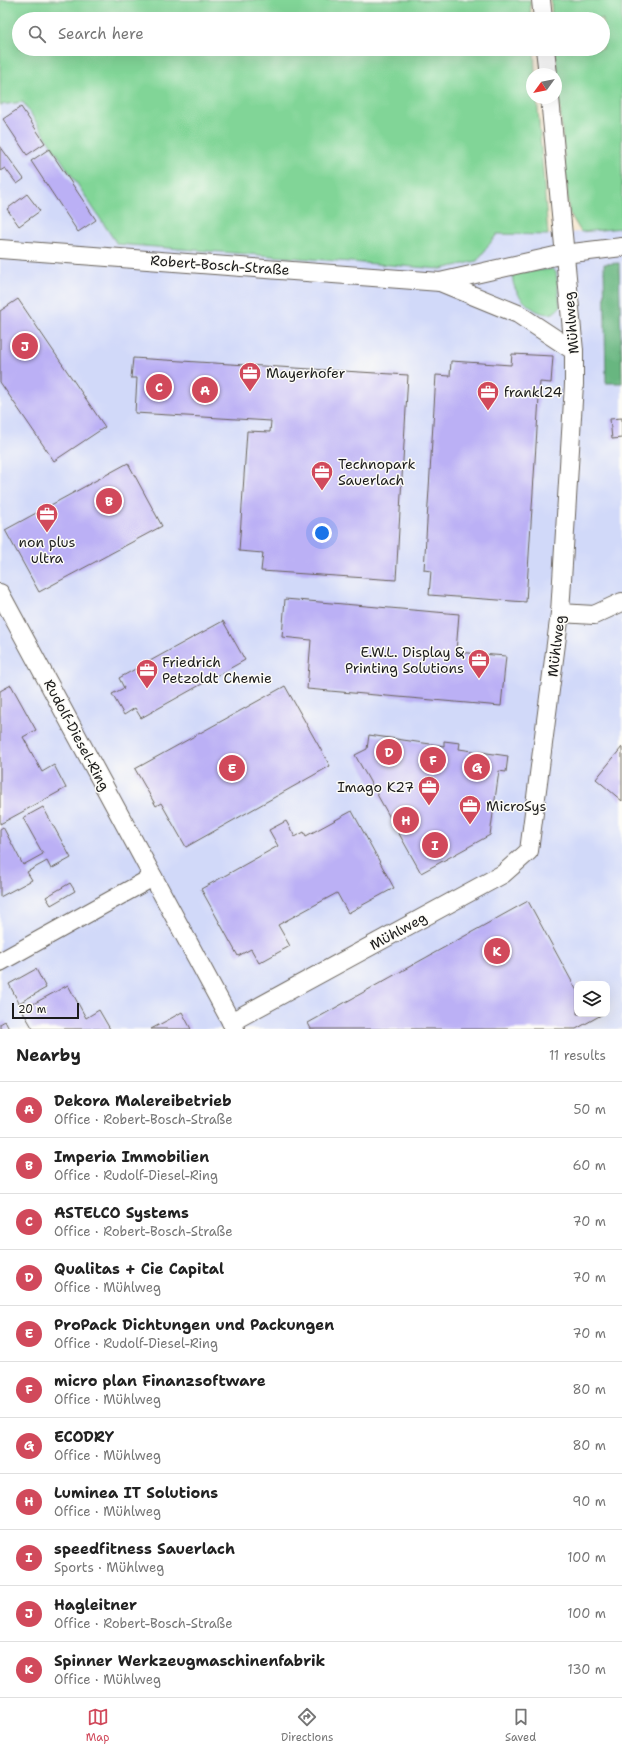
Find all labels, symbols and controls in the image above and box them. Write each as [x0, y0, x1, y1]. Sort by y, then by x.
search box [12, 12, 610, 56]
icon: search [26, 23, 48, 45]
text: Search here [58, 24, 144, 44]
north arrow [526, 68, 562, 104]
street label: Robert-Bosch-Straße [150, 251, 290, 279]
street label: Mühlweg [559, 291, 583, 355]
pin: J [12, 331, 38, 361]
office icon: Mayerhofer [237, 360, 263, 393]
place label: Mayerhofer [266, 364, 346, 382]
pin: C [146, 372, 172, 402]
pin: A [192, 375, 218, 405]
office icon: frankl24 [475, 379, 501, 412]
place label: frankl24 [504, 383, 562, 401]
place label: Technopark Sauerlach [338, 455, 416, 489]
office icon: Technopark Sauerlach [309, 459, 335, 492]
pin: B [96, 486, 122, 516]
office icon: non plus ultra [34, 501, 60, 534]
your location [312, 523, 332, 543]
place label: non plus ultra [19, 533, 76, 567]
street label: Mühlweg [543, 614, 569, 678]
place label: E.W.L. Display & Printing Solutions [345, 643, 464, 677]
office icon: E.W.L. Display & Printing Solutions [466, 647, 492, 680]
place label: Friedrich Petzoldt Chemie [162, 653, 272, 687]
office icon: Friedrich Petzoldt Chemie [134, 657, 160, 690]
street label: Rudolf-Diesel-Ring [40, 676, 114, 794]
pin: D [376, 737, 402, 767]
pin: F [420, 745, 446, 775]
pin: G [464, 752, 490, 782]
pin: E [219, 753, 245, 783]
office icon: Imago K27 [416, 774, 442, 807]
place label: Imago K27 [337, 778, 414, 796]
office icon: MicroSys [457, 793, 483, 826]
place label: MicroSys [486, 797, 546, 815]
pin: H [393, 805, 419, 835]
pin: I [422, 830, 448, 860]
street label: Mühlweg [366, 908, 430, 954]
pin: K [484, 936, 510, 966]
map controls [574, 981, 610, 1017]
button: layers [574, 981, 610, 1017]
scale bar [12, 1001, 79, 1020]
text: 20 m [18, 1002, 46, 1017]
text: Nearby [16, 1044, 81, 1066]
text: 11 results [549, 1047, 606, 1064]
text: Dekora Malereibetrieb [54, 1091, 232, 1111]
text: A [24, 1101, 34, 1118]
text: 50 m [573, 1101, 606, 1118]
text: Office · Robert-Bosch-Straße [54, 1111, 233, 1128]
text: Imperia Immobilien [54, 1147, 209, 1167]
text: B [25, 1157, 33, 1174]
text: 60 m [573, 1157, 606, 1174]
text: Office · Rudolf-Diesel-Ring [54, 1167, 218, 1184]
text: ASTELCO Systems [54, 1203, 189, 1223]
text: C [25, 1213, 33, 1230]
text: 70 m [572, 1213, 606, 1230]
text: Office · Robert-Bosch-Straße [54, 1223, 233, 1240]
text: Qualitas + Cie Capital [54, 1259, 224, 1279]
text: D [24, 1269, 34, 1286]
text: 70 m [572, 1269, 606, 1286]
text: Office · Mühlweg [54, 1279, 161, 1296]
text: ProPack Dichtungen und Packungen [54, 1315, 334, 1335]
text: E [25, 1325, 33, 1342]
text: 70 m [572, 1325, 606, 1342]
text: Office · Rudolf-Diesel-Ring [54, 1335, 218, 1352]
text: micro plan Finanzsoftware [54, 1371, 266, 1391]
text: F [25, 1381, 33, 1398]
text: 80 m [572, 1381, 606, 1398]
text: Office · Mühlweg [54, 1391, 161, 1408]
text: ECODRY [54, 1427, 114, 1447]
text: G [24, 1437, 34, 1454]
text: 80 m [572, 1437, 606, 1454]
text: Office · Mühlweg [54, 1447, 161, 1464]
text: Luminea IT Solutions [54, 1483, 218, 1503]
text: H [24, 1493, 34, 1510]
text: 90 m [572, 1493, 606, 1510]
text: Office · Mühlweg [54, 1503, 161, 1520]
text: speedfitness Sauerlach [54, 1539, 235, 1559]
text: I [25, 1549, 33, 1566]
text: 100 m [567, 1549, 606, 1566]
text: Sports · Mühlweg [54, 1559, 164, 1576]
text: Hagleitner [54, 1595, 137, 1615]
text: J [25, 1605, 33, 1622]
text: 100 m [567, 1605, 606, 1622]
text: Office · Robert-Bosch-Straße [54, 1615, 233, 1632]
text: Spinner Werkzeugmaschinenfabrik [54, 1651, 325, 1671]
text: K [25, 1661, 33, 1678]
text: 130 m [568, 1661, 606, 1678]
text: Office · Mühlweg [54, 1671, 161, 1688]
tab: Map [86, 1706, 109, 1745]
tab: Directions [281, 1706, 333, 1745]
tab: Saved [505, 1706, 536, 1745]

